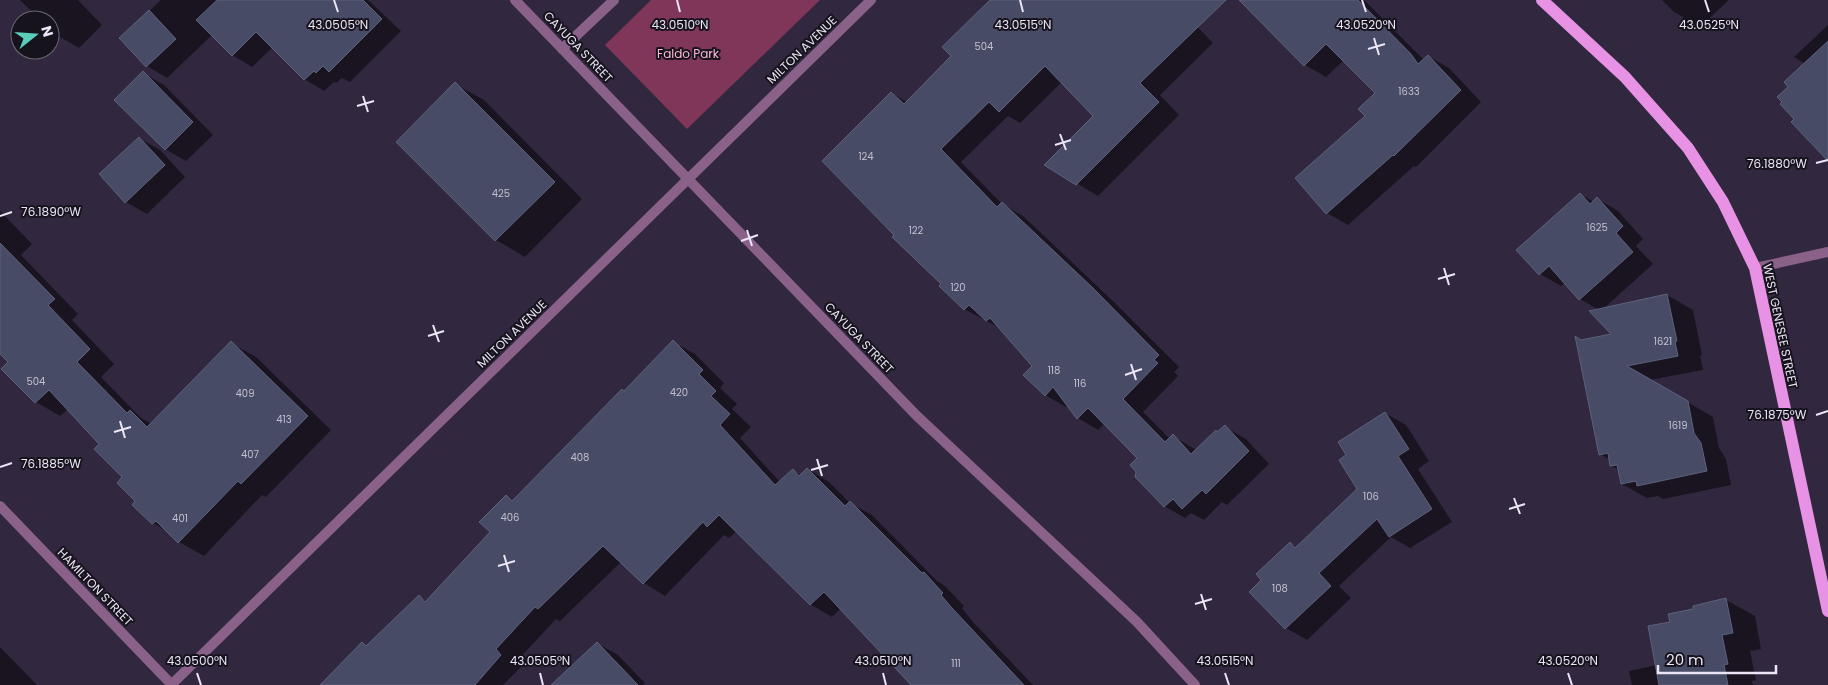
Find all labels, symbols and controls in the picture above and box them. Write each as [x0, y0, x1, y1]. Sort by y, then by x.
street label: CAYUGA STREET [540, 7, 617, 86]
north arrow [10, 10, 60, 60]
street label: MILTON AVENUE [763, 12, 840, 87]
text: 43.0505°N [308, 16, 368, 33]
text: 43.0510°N [652, 16, 708, 33]
text: 43.0515°N [995, 16, 1051, 33]
text: 43.0520°N [1336, 16, 1396, 33]
text: 43.0525°N [1679, 16, 1739, 33]
text: N [36, 23, 59, 39]
house number: 504 [975, 39, 993, 54]
park label: Faldo Park [657, 45, 720, 62]
house number: 1633 [1398, 84, 1420, 99]
house number: 124 [858, 149, 874, 164]
text: 76.1880°W [1747, 155, 1807, 172]
house number: 425 [492, 186, 510, 201]
text: 76.1890°W [21, 203, 81, 220]
house number: 1625 [1586, 220, 1608, 235]
house number: 122 [909, 223, 924, 238]
street label: WEST GENESEE STREET [1759, 262, 1802, 390]
house number: 120 [950, 280, 966, 295]
street label: MILTON AVENUE [473, 296, 550, 371]
street label: CAYUGA STREET [821, 298, 898, 377]
house number: 1621 [1654, 334, 1672, 349]
house number: 118 [1048, 363, 1060, 378]
house number: 504 [27, 374, 45, 389]
house number: 116 [1074, 376, 1086, 391]
house number: 420 [670, 385, 688, 400]
house number: 409 [236, 386, 254, 401]
text: 76.1875°W [1748, 406, 1807, 423]
house number: 413 [276, 412, 292, 427]
house number: 1619 [1668, 418, 1688, 433]
house number: 407 [241, 447, 260, 462]
house number: 408 [571, 450, 589, 465]
text: 76.1885°W [21, 455, 81, 472]
house number: 106 [1363, 489, 1379, 504]
house number: 406 [501, 510, 519, 525]
house number: 401 [172, 511, 188, 526]
street label: HAMILTON STREET [54, 544, 137, 630]
house number: 108 [1272, 581, 1288, 596]
scale bar [1658, 642, 1776, 674]
text: 20 m [1666, 649, 1704, 670]
text: 43.0500°N [167, 652, 227, 669]
text: 43.0505°N [510, 652, 570, 669]
text: 43.0510°N [855, 652, 911, 669]
text: 43.0515°N [1197, 652, 1253, 669]
text: 43.0520°N [1538, 652, 1598, 669]
house number: 111 [951, 656, 961, 671]

